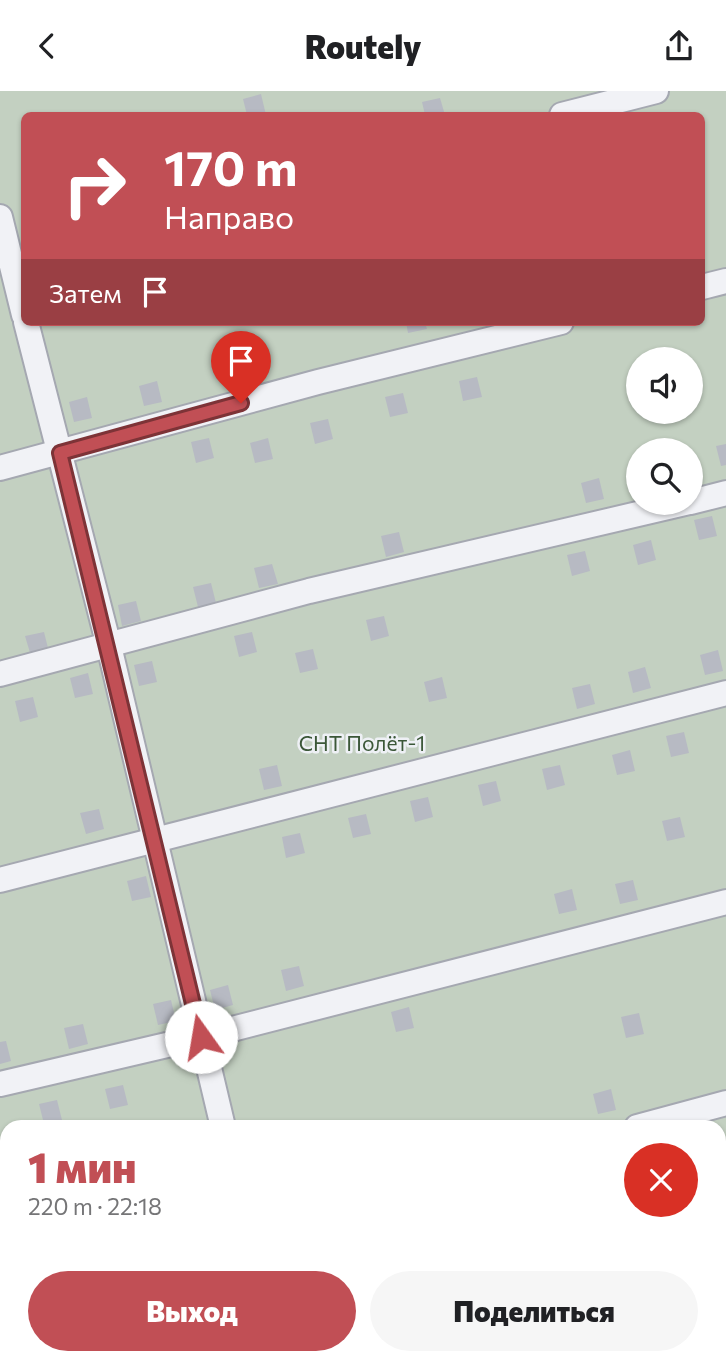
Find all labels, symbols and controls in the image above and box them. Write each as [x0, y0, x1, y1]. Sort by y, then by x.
text: Routely [305, 26, 421, 66]
icon: back [28, 27, 66, 65]
icon: share [660, 27, 698, 65]
text: 170 m [164, 136, 297, 196]
icon: right [49, 140, 140, 231]
text: Направо [164, 196, 294, 236]
icon: arrive [136, 273, 174, 311]
text: Затем [49, 277, 122, 308]
pin [211, 331, 271, 403]
icon: arrive [222, 342, 260, 380]
map controls [626, 347, 703, 515]
button: sound [626, 347, 703, 424]
button: search [626, 438, 703, 515]
park label: СНТ Полёт-1 [299, 730, 425, 755]
position arrow [164, 1000, 238, 1074]
text: 1 мин [28, 1140, 137, 1192]
button: close [624, 1143, 698, 1217]
text: 220 m · 22:18 [28, 1192, 162, 1220]
button: Выход [28, 1271, 356, 1351]
button: Поделиться [370, 1271, 698, 1351]

